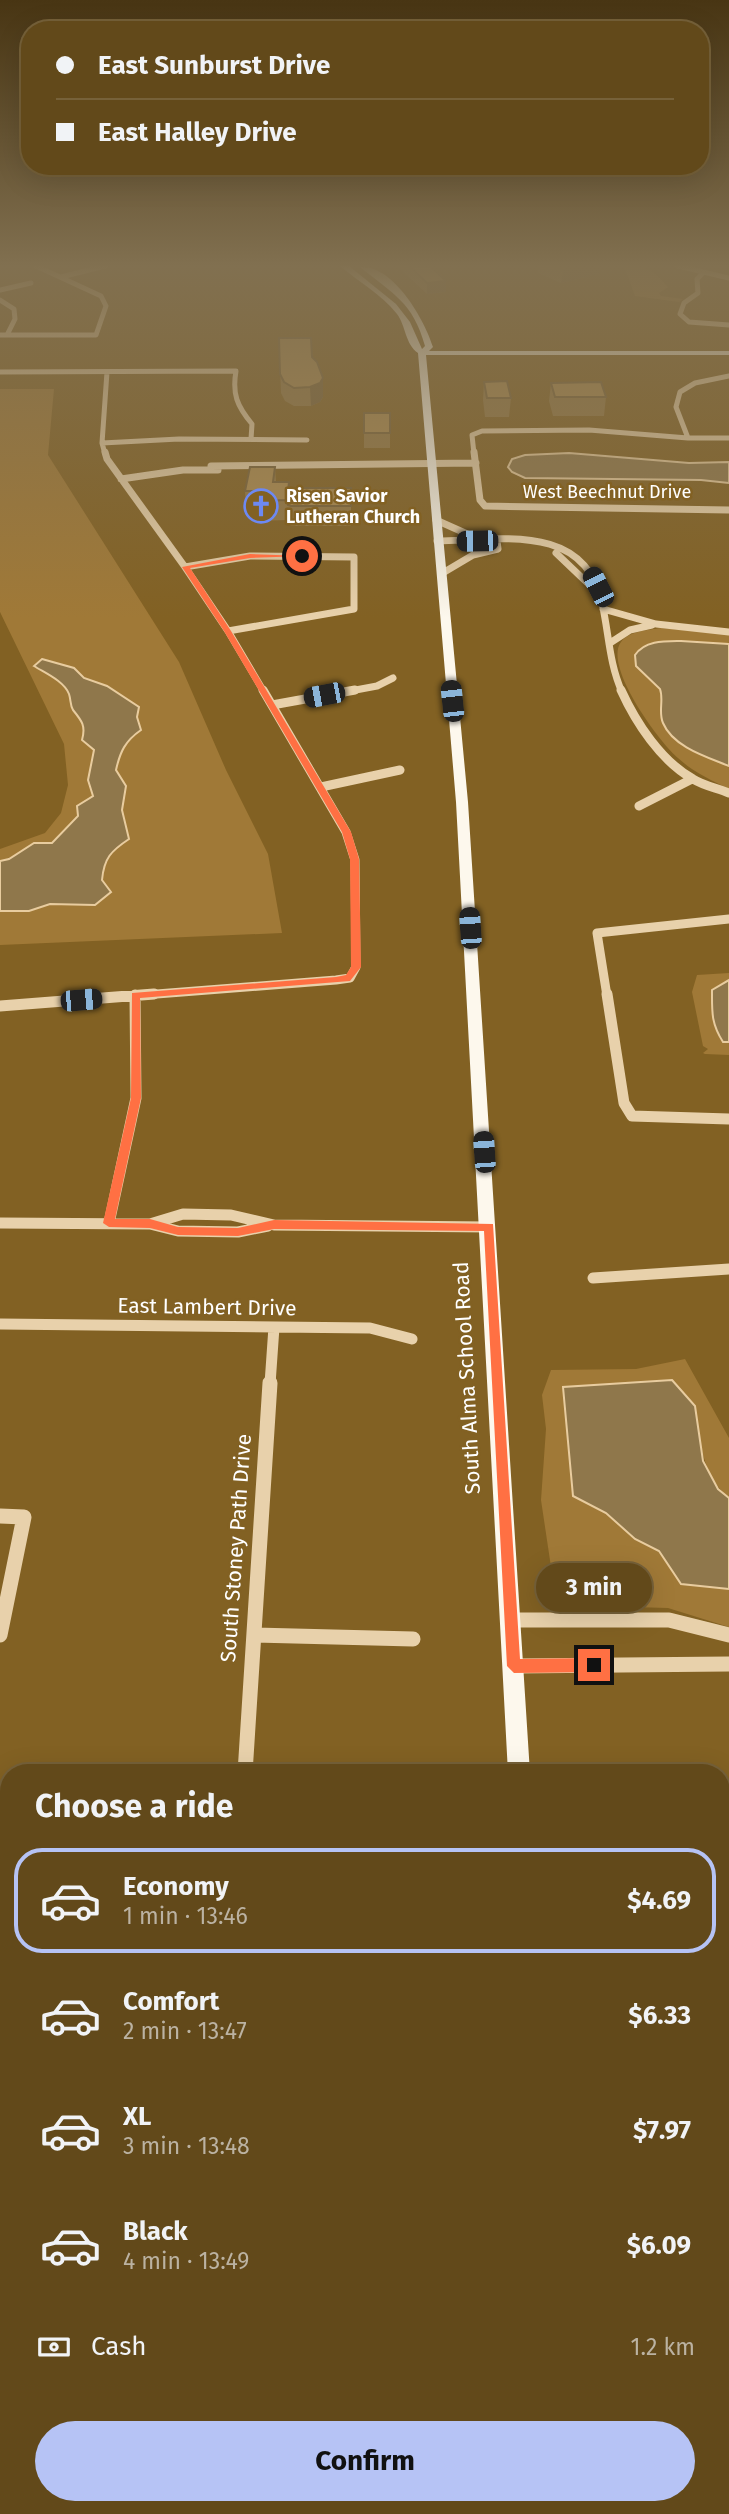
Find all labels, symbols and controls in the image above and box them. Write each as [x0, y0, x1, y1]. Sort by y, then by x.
text: East Sunburst Drive [98, 50, 330, 81]
text: East Halley Drive [98, 117, 297, 148]
street label: West Beechnut Drive [523, 481, 691, 503]
place label: Risen Savior Lutheran Church [286, 485, 420, 528]
church icon: Risen Savior Lutheran Church [242, 487, 280, 525]
car [456, 530, 499, 552]
route start [286, 540, 318, 572]
car [580, 564, 617, 610]
car [440, 679, 465, 723]
car [302, 681, 347, 709]
car [459, 906, 482, 950]
car [60, 988, 103, 1012]
car [473, 1130, 496, 1174]
street label: South Alma School Road [448, 1261, 486, 1495]
street label: East Lambert Drive [117, 1292, 297, 1322]
street label: South Stoney Path Drive [215, 1433, 257, 1663]
callout: 3 min [536, 1564, 652, 1612]
text: 3 min [566, 1573, 622, 1601]
route end [578, 1649, 610, 1681]
text: Choose a ride [35, 1787, 233, 1825]
icon: car [39, 1869, 102, 1932]
text: Economy [123, 1871, 229, 1902]
text: $4.69 [627, 1885, 691, 1916]
text: 1 min · 13:46 [123, 1902, 248, 1930]
icon: car [39, 1984, 102, 2047]
text: Comfort [123, 1986, 219, 2017]
text: $6.33 [628, 2000, 691, 2031]
text: 2 min · 13:47 [123, 2017, 247, 2045]
icon: car [39, 2099, 102, 2162]
text: XL [123, 2101, 151, 2132]
text: $7.97 [633, 2115, 691, 2146]
text: 3 min · 13:48 [123, 2132, 250, 2160]
icon: car [39, 2214, 102, 2277]
text: Black [123, 2216, 188, 2247]
text: $6.09 [627, 2230, 691, 2261]
text: 4 min · 13:49 [123, 2247, 249, 2275]
icon: cash [35, 2328, 73, 2366]
text: Cash [91, 2331, 147, 2362]
text: 1.2 km [631, 2333, 695, 2361]
button: Confirm [35, 2421, 695, 2501]

